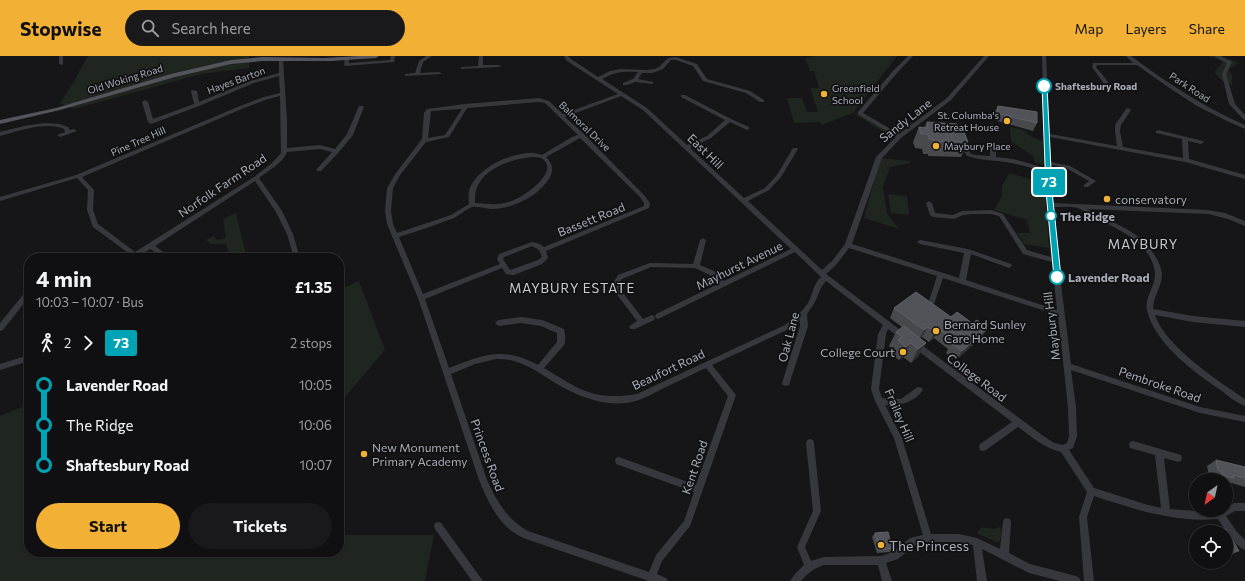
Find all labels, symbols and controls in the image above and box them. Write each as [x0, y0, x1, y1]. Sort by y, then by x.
search box [125, 10, 405, 46]
text: Stopwise [20, 17, 101, 40]
icon: search [139, 17, 161, 39]
text: Search here [171, 19, 251, 37]
text: Map [1075, 20, 1103, 37]
text: Layers [1125, 20, 1167, 37]
text: Share [1189, 20, 1225, 37]
street label: Old Woking Road [86, 62, 164, 96]
street label: Hayes Barton [205, 64, 267, 96]
street label: Park Road [1167, 69, 1213, 105]
marker: Shaftesbury Road [1036, 78, 1052, 94]
place label: Shaftesbury Road [1055, 80, 1137, 92]
place label: Greenfield School [832, 82, 880, 106]
marker: Greenfield School [819, 89, 829, 99]
street label: Sandy Lane [876, 95, 934, 145]
street label: Balmoral Drive [557, 99, 613, 153]
place label: St. Columba's Retreat House [934, 109, 999, 133]
marker: St. Columba's Retreat House [1002, 116, 1012, 126]
street label: Pine Tree Hill [109, 124, 167, 158]
street label: East Hill [685, 131, 727, 171]
place label: Maybury Place [944, 140, 1011, 152]
marker: Maybury Place [931, 141, 941, 151]
street label: Norfolk Farm Road [175, 150, 269, 220]
line badge: 73 [1031, 169, 1067, 195]
text: 73 [1041, 173, 1057, 190]
place label: conservatory [1115, 192, 1187, 206]
marker: conservatory [1102, 194, 1112, 204]
street label: Bassett Road [555, 199, 627, 239]
place label: The Ridge [1060, 209, 1115, 223]
marker: The Ridge [1045, 210, 1057, 222]
district label: MAYBURY [1108, 236, 1178, 252]
street label: Mayhurst Avenue [693, 238, 785, 292]
text: 4 min [36, 265, 92, 292]
marker: Lavender Road [1049, 269, 1065, 285]
place label: Lavender Road [1068, 270, 1150, 284]
text: £1.35 [295, 278, 332, 296]
district label: MAYBURY ESTATE [509, 280, 635, 296]
street label: Maybury Hill [1040, 291, 1062, 361]
text: 10:03 – 10:07 · Bus [36, 294, 144, 310]
street label: Oak Lane [775, 310, 801, 364]
place label: Bernard Sunley Care Home [944, 317, 1026, 345]
marker: Bernard Sunley Care Home [931, 326, 941, 336]
icon: walk [36, 332, 58, 354]
icon: forward [77, 332, 99, 354]
text: 73 [113, 334, 129, 351]
text: 2 [64, 335, 71, 351]
text: 2 stops [290, 335, 332, 351]
place label: College Court [820, 345, 895, 359]
street label: Beaufort Road [629, 346, 707, 392]
marker: College Court [898, 347, 908, 357]
street label: College Road [944, 350, 1010, 404]
street label: Pembroke Road [1117, 363, 1203, 405]
text: Lavender Road [66, 376, 168, 394]
text: 10:05 [299, 377, 332, 393]
street label: Frailey Hill [882, 386, 918, 444]
text: The Ridge [66, 416, 133, 434]
text: 10:06 [299, 417, 332, 433]
street label: Princess Road [468, 417, 508, 493]
street label: Kent Road [678, 438, 710, 496]
place label: New Monument Primary Academy [372, 440, 467, 468]
marker: New Monument Primary Academy [359, 449, 369, 459]
text: Shaftesbury Road [66, 456, 189, 474]
text: 10:07 [300, 457, 332, 473]
north arrow [1189, 473, 1233, 517]
map controls [1189, 473, 1233, 569]
button: Start [36, 503, 180, 549]
button: Tickets [188, 503, 332, 549]
button: locate [1189, 525, 1233, 569]
place label: The Princess [889, 537, 969, 554]
marker: The Princess [876, 540, 886, 550]

